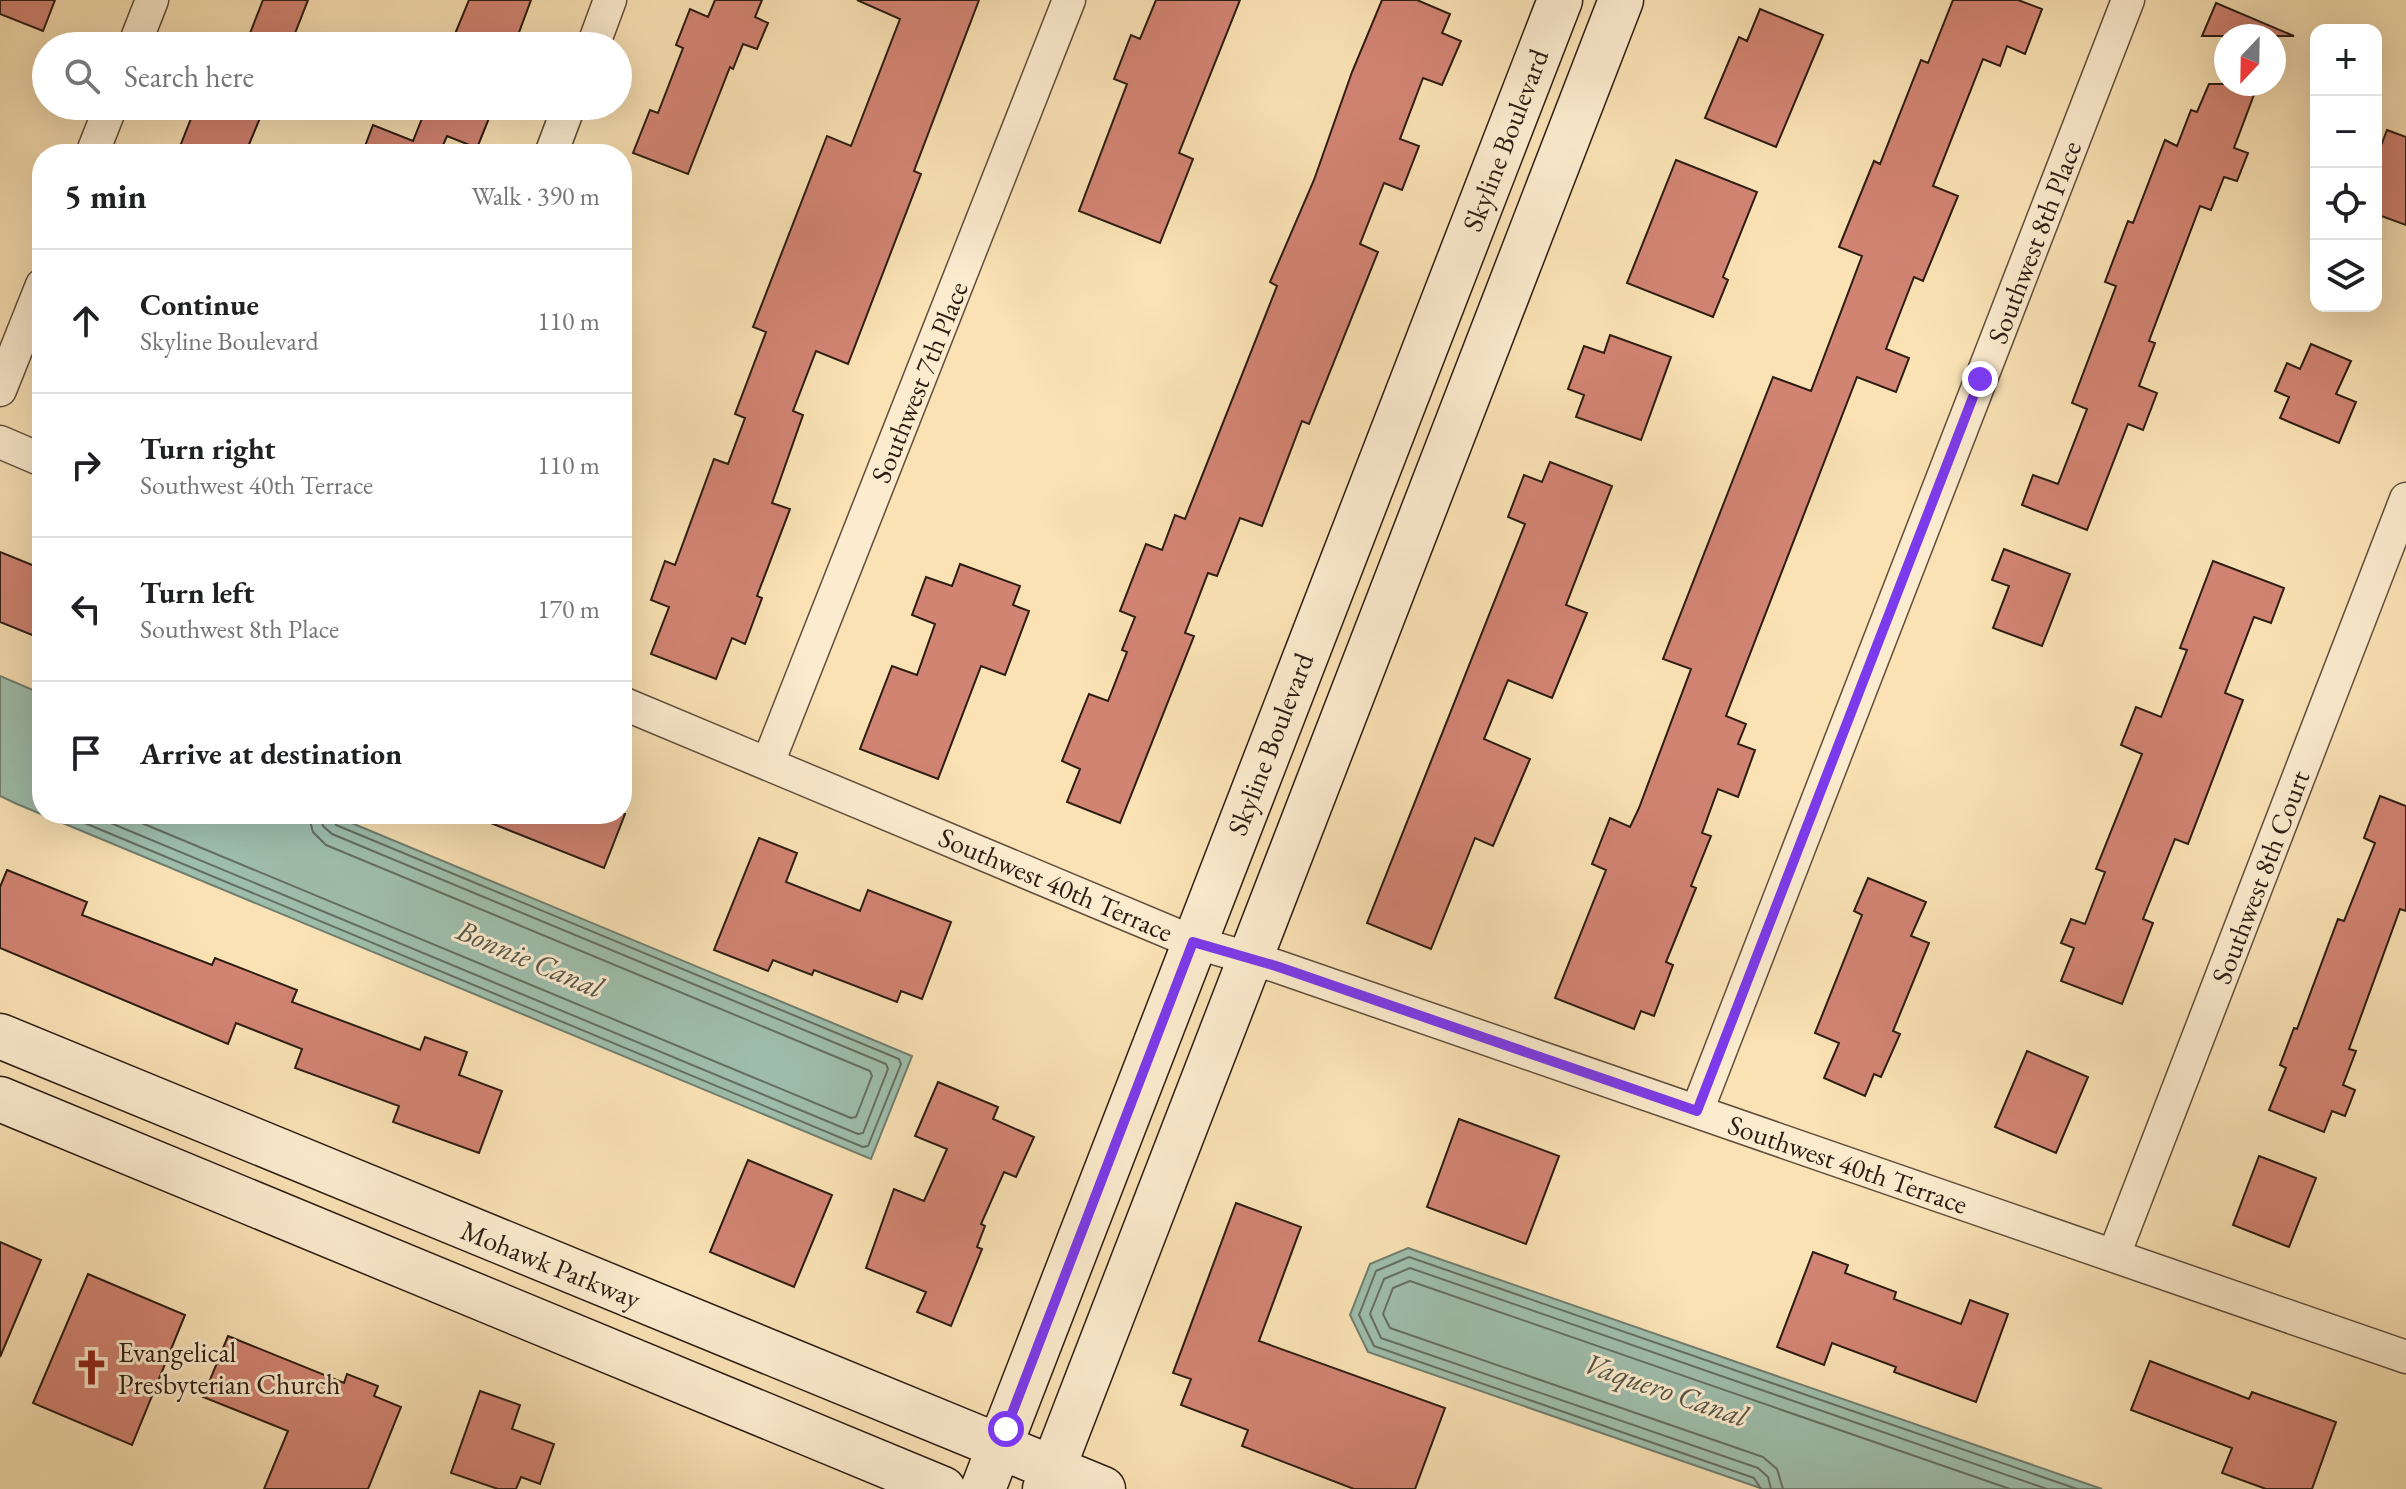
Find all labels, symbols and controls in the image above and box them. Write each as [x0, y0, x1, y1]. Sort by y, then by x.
north arrow [2214, 24, 2286, 96]
map controls [2310, 24, 2382, 312]
button: + [2310, 24, 2382, 96]
search box [32, 32, 632, 120]
street label: Skyline Boulevard [1454, 43, 1557, 236]
icon: search [60, 54, 104, 98]
text: Search here [124, 57, 254, 96]
button: − [2310, 96, 2382, 168]
street label: Southwest 8th Place [1979, 135, 2089, 349]
button: locate [2310, 168, 2382, 240]
text: 5 min [64, 174, 147, 218]
text: Walk · 390 m [472, 179, 600, 213]
button: layers [2310, 240, 2382, 312]
street label: Southwest 7th Place [862, 276, 976, 488]
text: Continue [140, 285, 259, 324]
icon: ahead [64, 299, 108, 343]
text: 110 m [537, 304, 600, 338]
text: Skyline Boulevard [140, 324, 319, 358]
route end [1962, 361, 1998, 397]
text: Turn right [140, 429, 276, 468]
icon: right [64, 443, 108, 487]
text: 110 m [537, 448, 600, 482]
text: Southwest 40th Terrace [140, 468, 373, 502]
text: Turn left [140, 573, 254, 612]
icon: left [64, 587, 108, 631]
text: 170 m [537, 592, 600, 626]
text: Southwest 8th Place [140, 612, 339, 646]
street label: Skyline Boulevard [1219, 647, 1322, 840]
icon: arrive [64, 731, 108, 775]
text: Arrive at destination [140, 734, 402, 773]
street label: Southwest 8th Court [2203, 765, 2317, 989]
street label: Southwest 40th Terrace [933, 818, 1179, 950]
water label: Bonnie Canal [450, 910, 611, 1007]
street label: Southwest 40th Terrace [1723, 1106, 1973, 1222]
street label: Mohawk Parkway [456, 1212, 647, 1317]
place label: Evangelical Presbyterian Church [118, 1334, 340, 1402]
water label: Vaquero Canal [1579, 1343, 1754, 1437]
church icon: Evangelical Presbyterian Church [73, 1349, 111, 1387]
route start [988, 1411, 1024, 1447]

